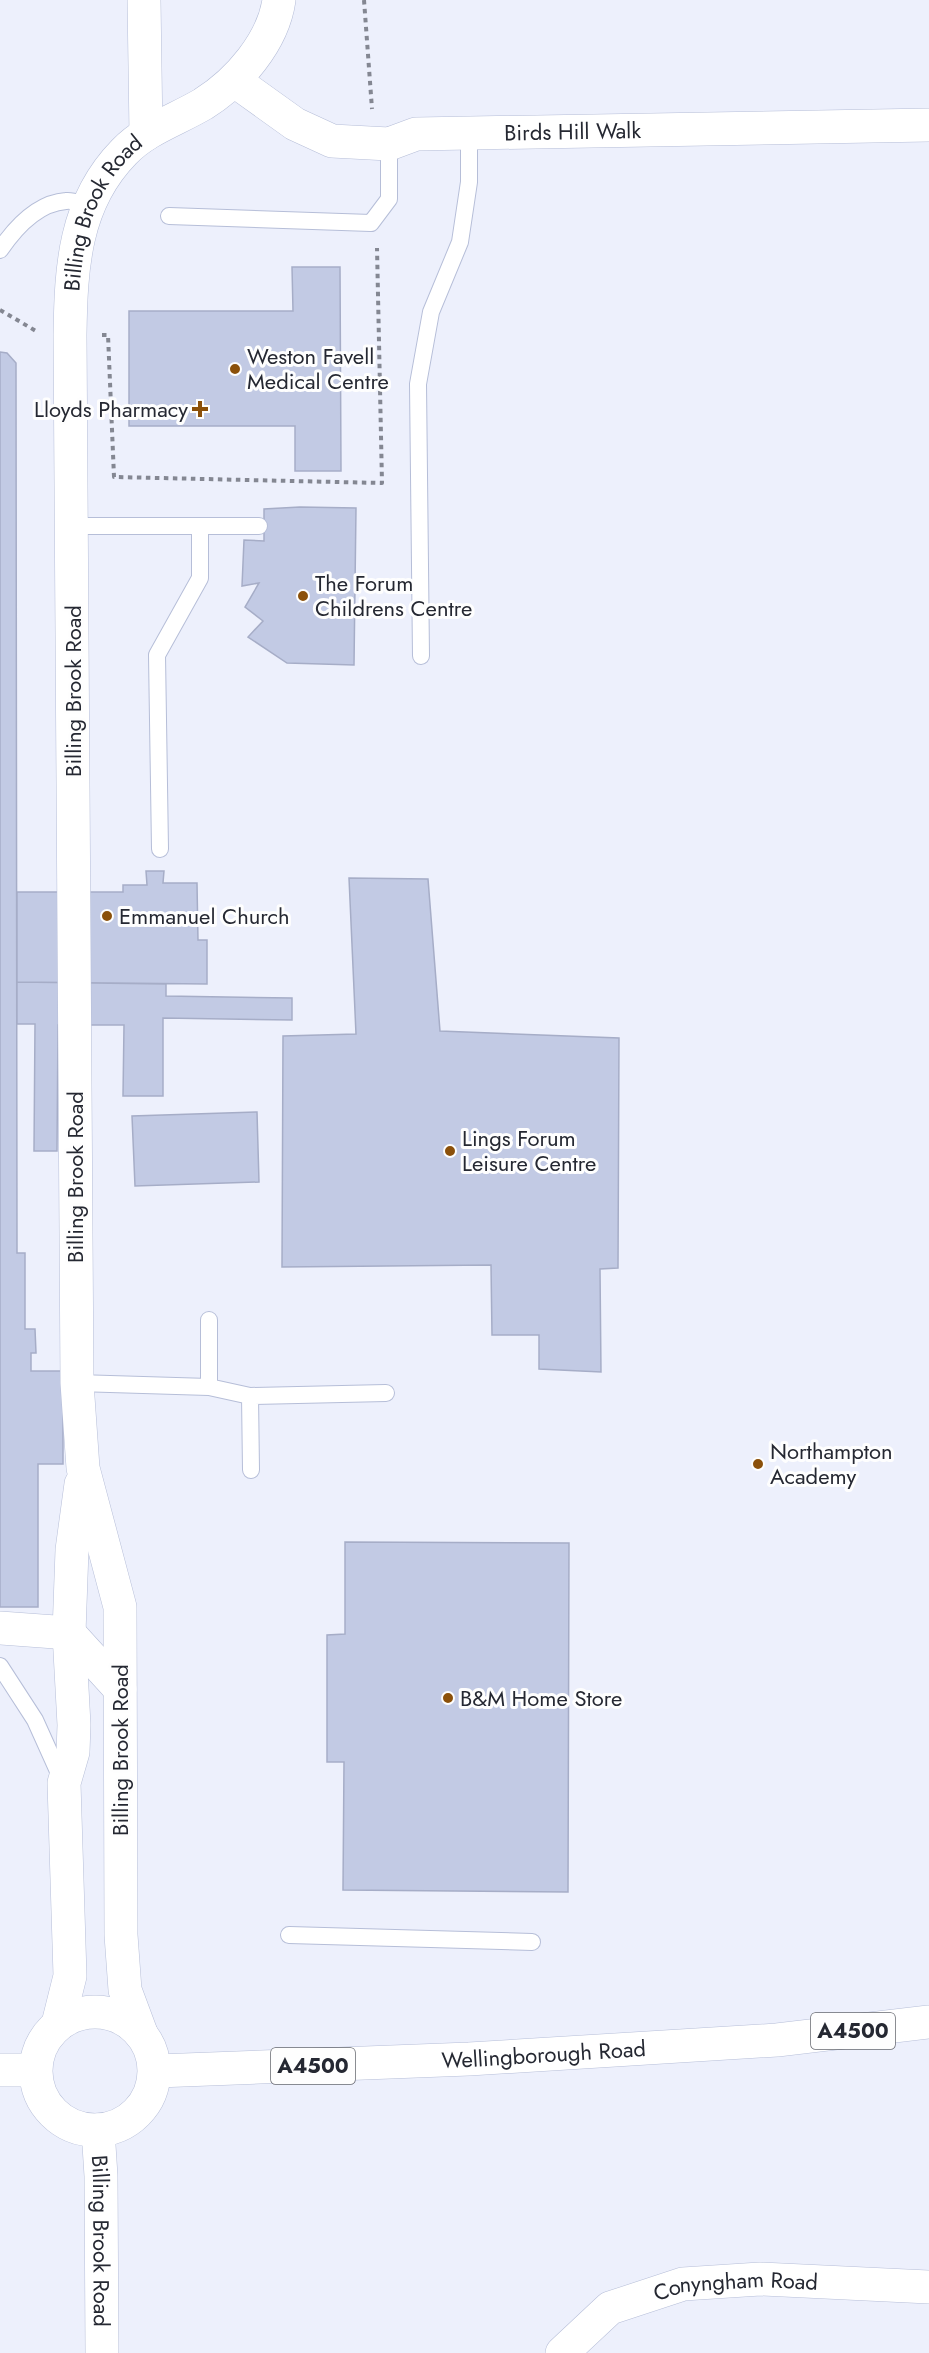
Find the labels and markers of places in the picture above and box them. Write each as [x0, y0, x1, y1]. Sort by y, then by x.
place label: Weston Favell Medical Centre [247, 340, 389, 397]
marker: Weston Favell Medical Centre [228, 362, 242, 376]
place label: Lloyds Pharmacy [34, 393, 188, 425]
marker: Lloyds Pharmacy [193, 402, 207, 416]
place label: The Forum Childrens Centre [315, 567, 472, 624]
marker: The Forum Childrens Centre [296, 589, 310, 603]
place label: Emmanuel Church [119, 900, 290, 932]
marker: Emmanuel Church [100, 909, 114, 923]
place label: Lings Forum Leisure Centre [462, 1122, 596, 1179]
marker: Lings Forum Leisure Centre [443, 1144, 457, 1158]
place label: Northampton Academy [770, 1435, 893, 1492]
marker: Northampton Academy [751, 1457, 765, 1471]
place label: B&M Home Store [460, 1682, 622, 1714]
marker: B&M Home Store [441, 1691, 455, 1705]

